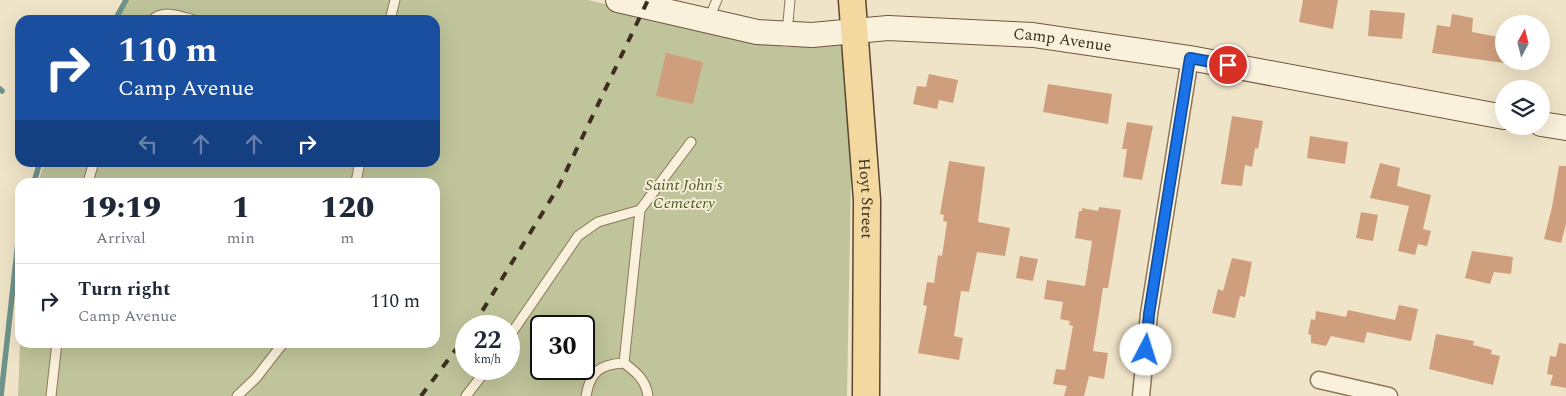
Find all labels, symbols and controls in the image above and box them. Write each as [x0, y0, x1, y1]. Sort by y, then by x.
north arrow [1495, 15, 1550, 70]
map controls [1495, 15, 1550, 135]
street label: Camp Avenue [1013, 22, 1113, 58]
text: 110 m [118, 24, 217, 77]
icon: right [35, 35, 100, 100]
pin [1207, 44, 1249, 86]
icon: arrive [1214, 51, 1242, 79]
text: Camp Avenue [118, 72, 254, 105]
button: layers [1495, 80, 1550, 135]
icon: left [134, 130, 162, 158]
icon: ahead [187, 130, 215, 158]
icon: ahead [240, 130, 268, 158]
icon: right [293, 130, 321, 158]
street label: Hoyt Street [852, 157, 879, 239]
park label: Saint John's Cemetery [645, 173, 723, 215]
text: 19:19 [81, 185, 161, 231]
text: 1 [232, 185, 250, 231]
text: 120 [320, 185, 374, 231]
text: Arrival [96, 226, 146, 250]
text: min [227, 226, 255, 250]
text: m [340, 226, 354, 250]
text: Turn right [78, 275, 171, 304]
icon: right [35, 287, 63, 315]
text: 110 m [370, 287, 420, 316]
text: Camp Avenue [78, 304, 177, 328]
speed limit sign: 30 [530, 315, 595, 380]
text: 22 [473, 322, 502, 360]
position arrow [1119, 323, 1171, 375]
text: km/h [474, 350, 501, 369]

